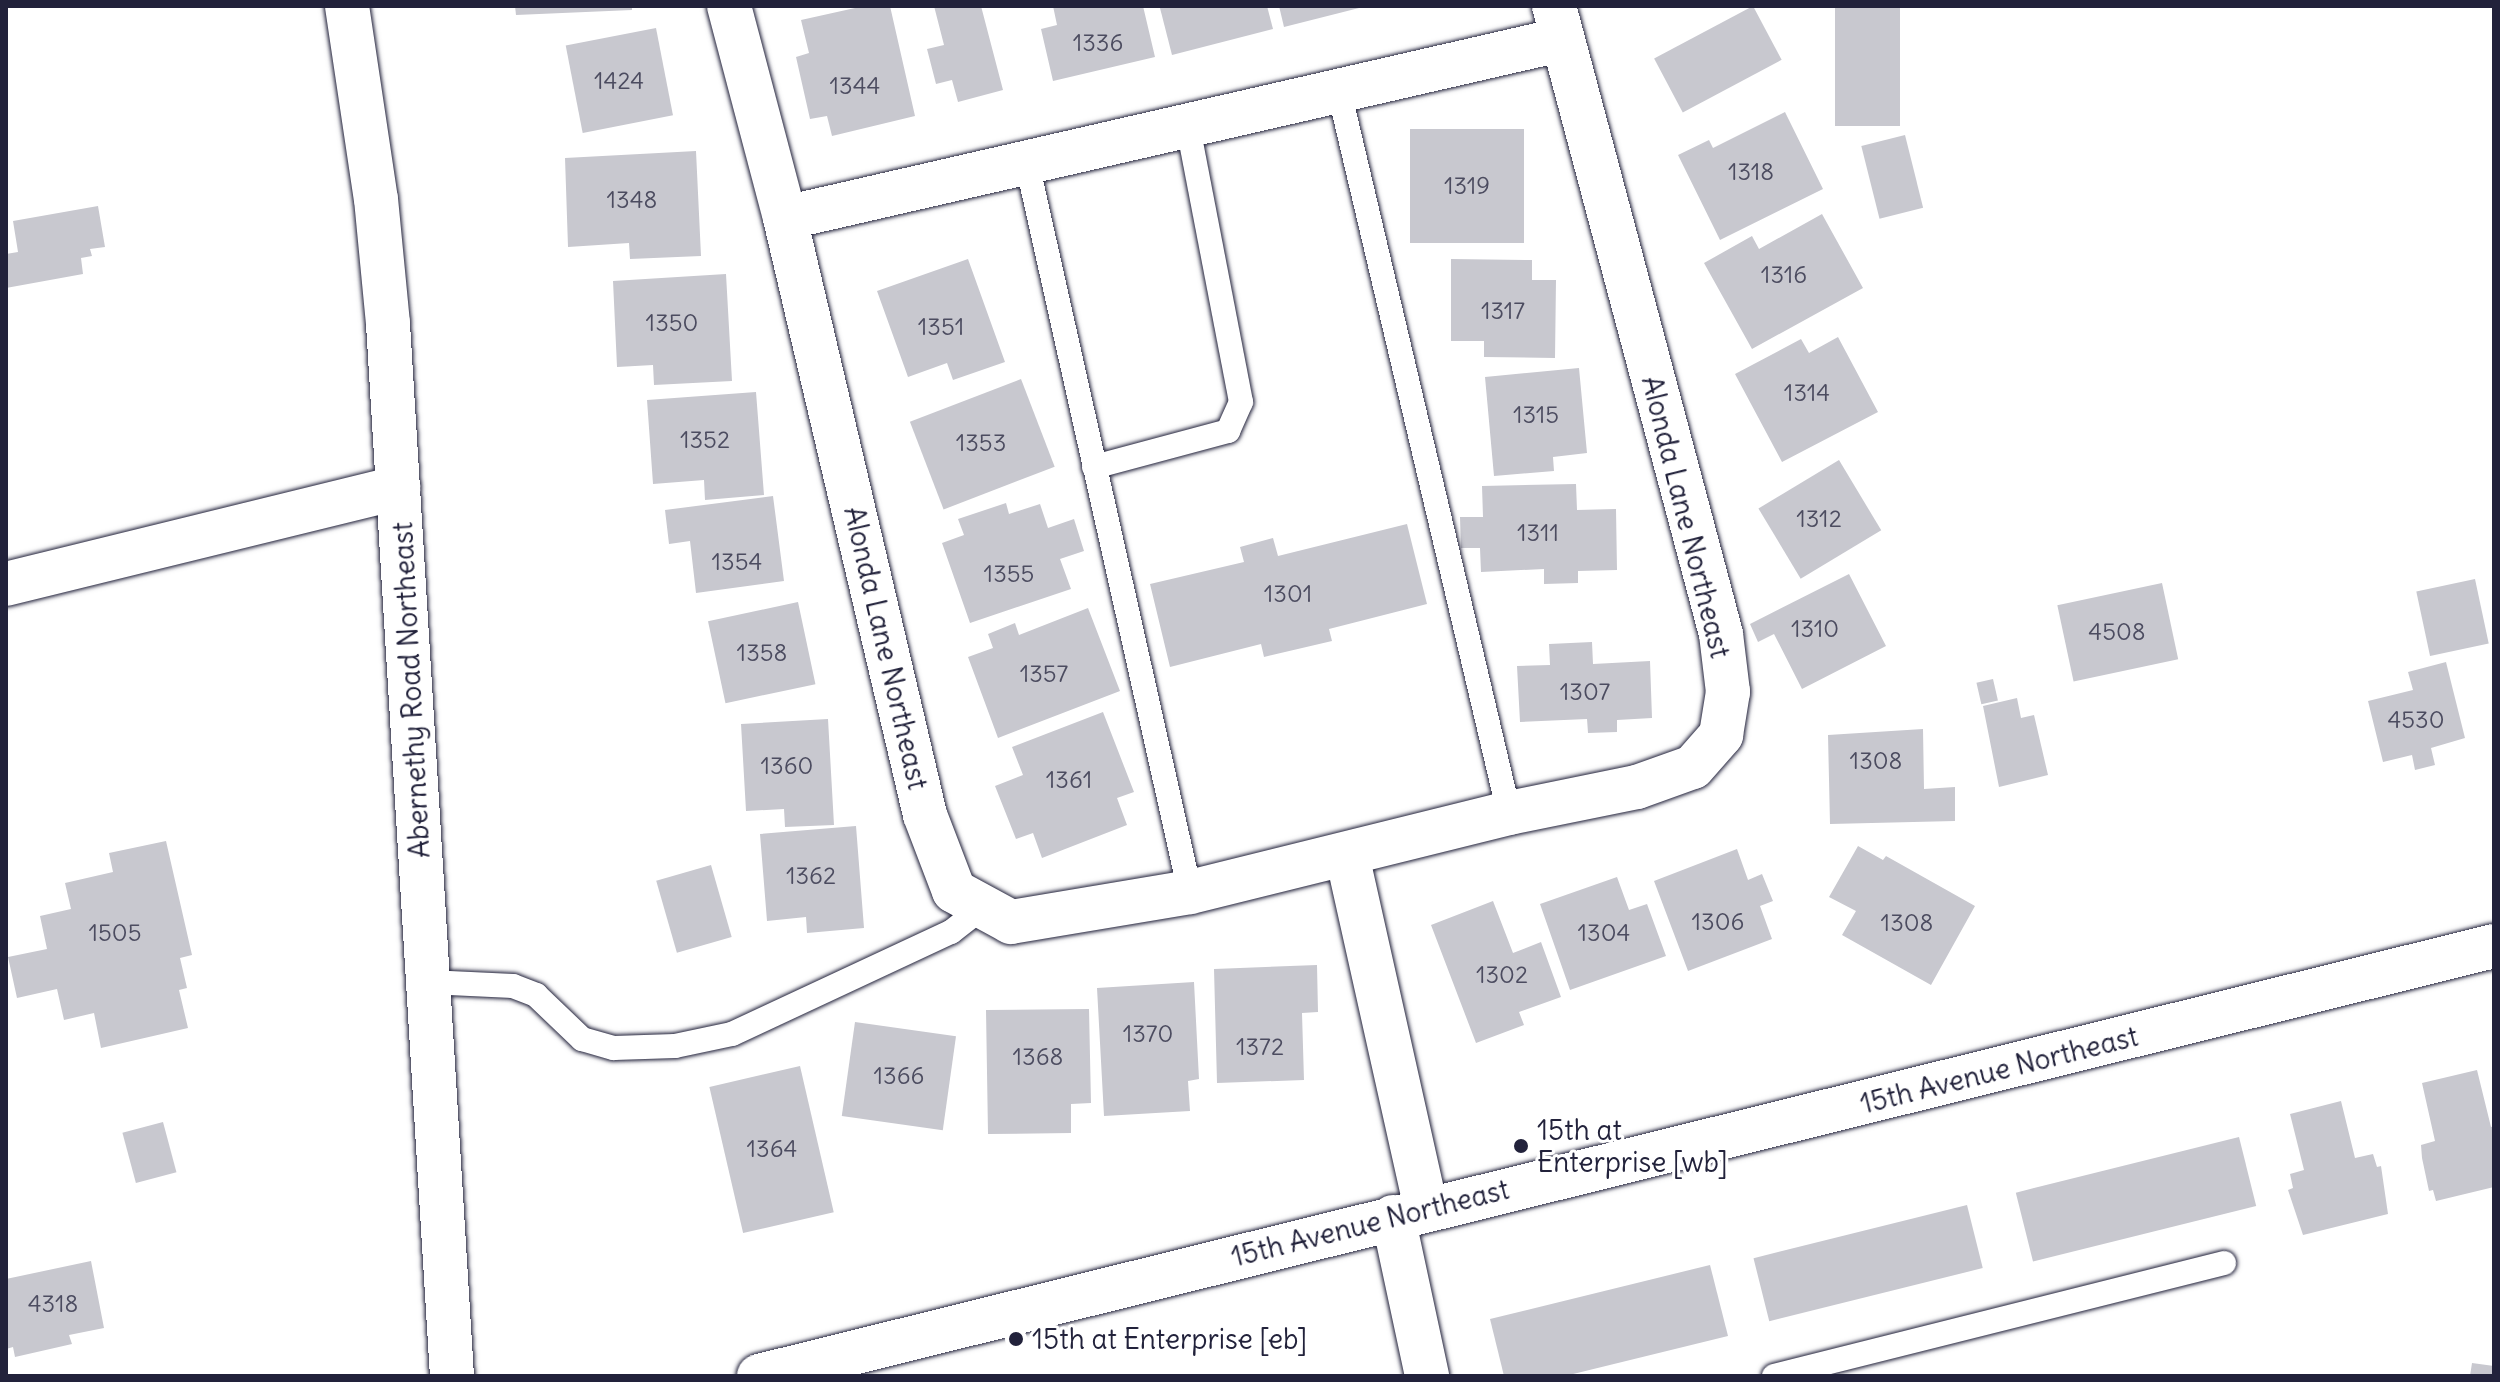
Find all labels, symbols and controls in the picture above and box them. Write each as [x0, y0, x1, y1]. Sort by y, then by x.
house number: 1336 [1073, 29, 1123, 57]
house number: 1424 [594, 67, 644, 95]
house number: 1344 [830, 72, 880, 100]
house number: 1318 [1728, 158, 1774, 186]
house number: 1319 [1444, 172, 1490, 200]
house number: 1348 [607, 186, 657, 214]
house number: 1316 [1761, 261, 1807, 289]
house number: 1317 [1481, 297, 1525, 325]
house number: 1350 [646, 309, 698, 337]
house number: 1351 [918, 313, 964, 341]
street label: Alonda Lane Northeast [1635, 373, 1737, 661]
house number: 1314 [1784, 379, 1830, 407]
house number: 1315 [1513, 401, 1559, 429]
house number: 1352 [680, 426, 730, 454]
house number: 1353 [956, 429, 1006, 457]
street label: Alonda Lane Northeast [837, 503, 935, 793]
house number: 1312 [1796, 505, 1842, 533]
house number: 1311 [1517, 519, 1559, 547]
street label: Abernethy Road Northeast [385, 521, 437, 859]
house number: 1354 [712, 548, 762, 576]
house number: 1355 [984, 560, 1034, 588]
house number: 1301 [1264, 580, 1312, 608]
house number: 1310 [1791, 615, 1839, 643]
house number: 4508 [2088, 618, 2146, 646]
house number: 1358 [737, 639, 787, 667]
house number: 1357 [1020, 660, 1068, 688]
house number: 1307 [1560, 678, 1610, 706]
house number: 4530 [2387, 706, 2445, 734]
house number: 1308 [1850, 747, 1902, 775]
house number: 1360 [761, 752, 813, 780]
house number: 1361 [1046, 766, 1092, 794]
house number: 1362 [786, 862, 836, 890]
house number: 1306 [1692, 908, 1744, 936]
house number: 1308 [1881, 909, 1933, 937]
house number: 1505 [89, 919, 141, 947]
house number: 1304 [1578, 919, 1630, 947]
house number: 1302 [1476, 961, 1528, 989]
street label: 15th Avenue Northeast [1857, 1019, 2141, 1121]
house number: 1370 [1123, 1020, 1173, 1048]
house number: 1372 [1236, 1033, 1284, 1061]
house number: 1368 [1013, 1043, 1063, 1071]
house number: 1366 [874, 1062, 924, 1090]
place label: 15th at Enterprise [wb] [1537, 1113, 1727, 1179]
house number: 1364 [747, 1135, 797, 1163]
marker: 15th at Enterprise [wb] [1512, 1137, 1530, 1155]
street label: 15th Avenue Northeast [1228, 1172, 1512, 1274]
house number: 4318 [28, 1290, 78, 1318]
place label: 15th at Enterprise [eb] [1032, 1322, 1307, 1356]
marker: 15th at Enterprise [eb] [1007, 1330, 1025, 1348]

